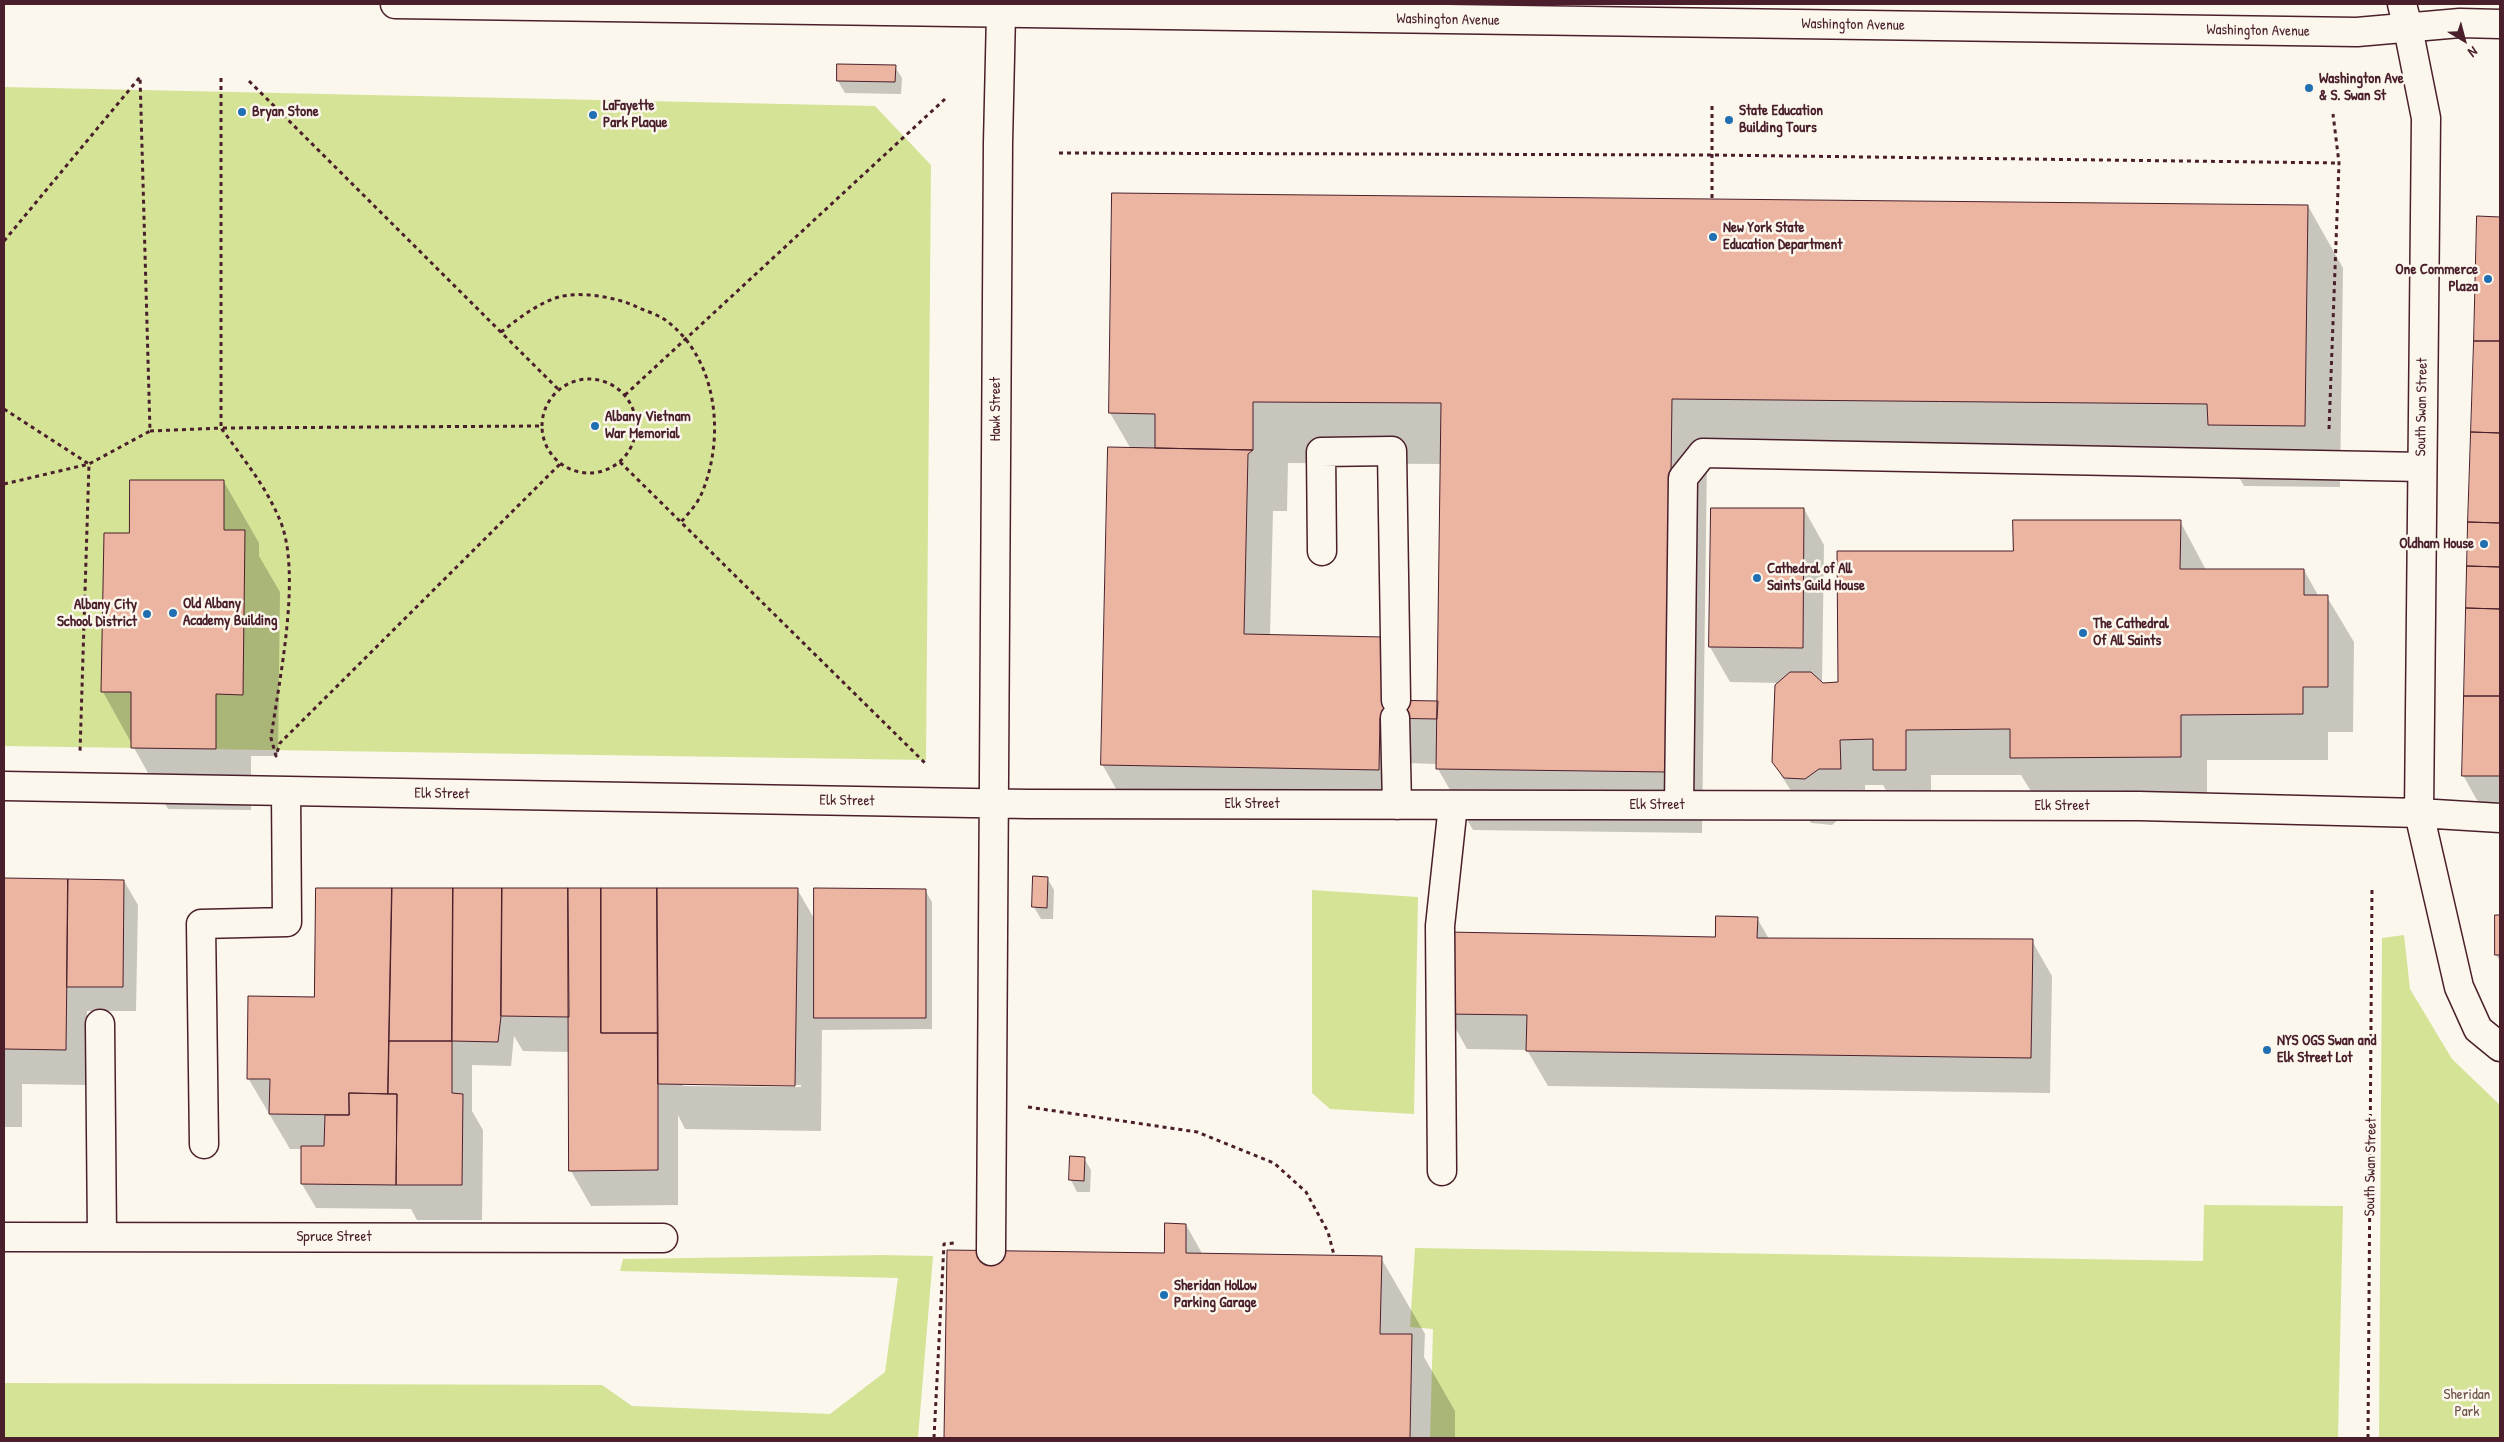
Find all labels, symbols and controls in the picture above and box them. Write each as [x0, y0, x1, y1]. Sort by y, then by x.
street label: Washington Avenue [1396, 10, 1500, 30]
street label: Washington Avenue [1801, 15, 1905, 35]
north arrow [2439, 15, 2489, 65]
street label: Washington Avenue [2206, 21, 2310, 41]
text: N [2465, 43, 2482, 62]
place label: Washington Ave & S. Swan St [2319, 70, 2404, 105]
marker: Washington Ave & S. Swan St [2303, 82, 2315, 94]
place label: LaFayette Park Plaque [603, 97, 668, 132]
place label: State Education Building Tours [1739, 102, 1823, 137]
place label: Bryan Stone [252, 103, 319, 121]
marker: Bryan Stone [236, 106, 248, 118]
marker: LaFayette Park Plaque [587, 109, 599, 121]
marker: State Education Building Tours [1723, 114, 1735, 126]
place label: New York State Education Department [1723, 219, 1842, 254]
marker: New York State Education Department [1707, 231, 1719, 243]
place label: One Commerce Plaza [2395, 261, 2478, 296]
marker: One Commerce Plaza [2482, 273, 2494, 285]
street label: South Swan Street [2412, 358, 2432, 456]
street label: Hawk Street [987, 377, 1005, 441]
place label: Albany Vietnam War Memorial [605, 408, 691, 443]
marker: Albany Vietnam War Memorial [589, 420, 601, 432]
place label: Oldham House [2399, 535, 2474, 553]
marker: Oldham House [2478, 538, 2490, 550]
place label: Cathedral of All Saints Guild House [1767, 560, 1865, 595]
marker: Cathedral of All Saints Guild House [1751, 572, 1763, 584]
place label: Old Albany Academy Building [183, 595, 277, 630]
place label: Albany City School District [57, 596, 137, 631]
marker: Old Albany Academy Building [167, 607, 179, 619]
marker: Albany City School District [141, 608, 153, 620]
place label: The Cathedral Of All Saints [2093, 615, 2169, 650]
marker: The Cathedral Of All Saints [2077, 627, 2089, 639]
street label: Elk Street [414, 785, 470, 803]
street label: Elk Street [819, 792, 875, 810]
street label: Elk Street [1224, 795, 1280, 813]
street label: Elk Street [1629, 796, 1685, 814]
street label: Elk Street [2034, 797, 2090, 815]
place label: NYS OGS Swan and Elk Street Lot [2277, 1032, 2376, 1067]
marker: NYS OGS Swan and Elk Street Lot [2261, 1044, 2273, 1056]
street label: South Swan Street [2361, 1118, 2381, 1216]
street label: Spruce Street [296, 1228, 372, 1246]
place label: Sheridan Hollow Parking Garage [1174, 1277, 1257, 1312]
marker: Sheridan Hollow Parking Garage [1158, 1289, 1170, 1301]
park label: Sheridan Park [2444, 1386, 2490, 1421]

